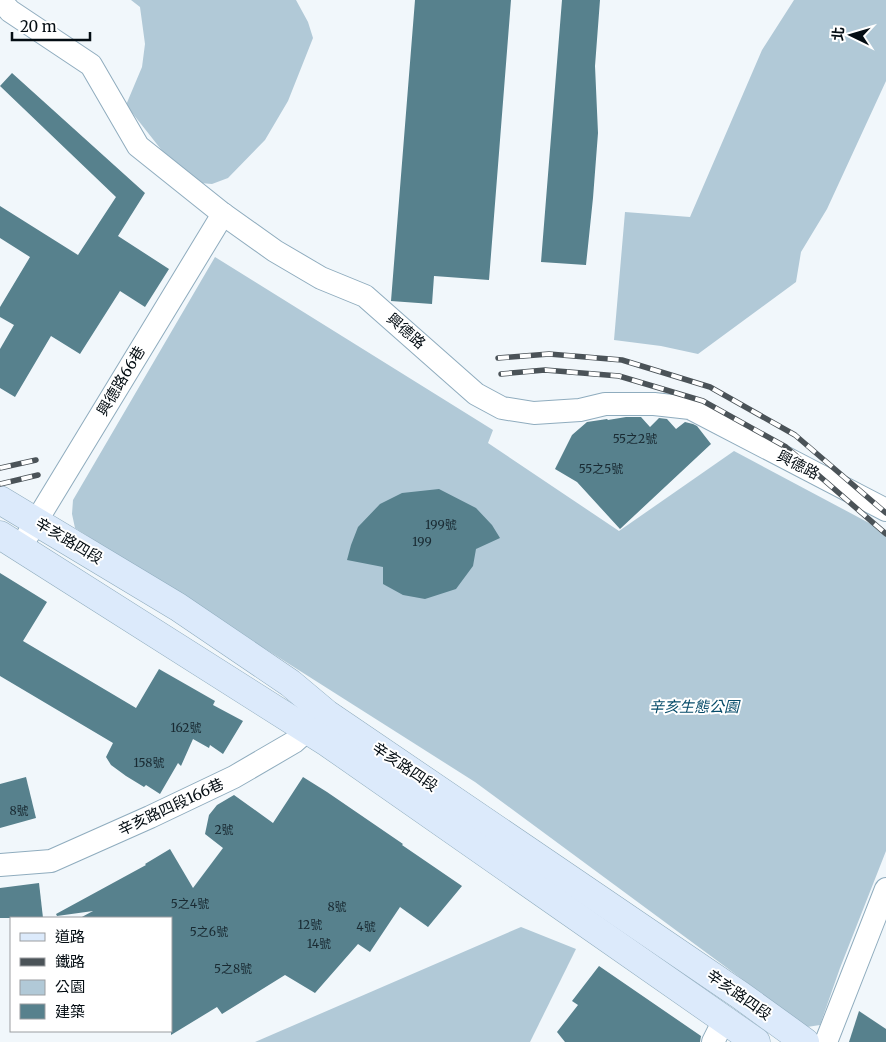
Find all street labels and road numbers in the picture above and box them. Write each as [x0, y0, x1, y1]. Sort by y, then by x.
street label: 興德路 [383, 309, 430, 353]
street label: 興德路66巷 [92, 342, 149, 419]
street label: 興德路 [774, 446, 823, 483]
street label: 辛亥路四段 [32, 513, 106, 568]
street label: 辛亥路四段 [369, 738, 442, 795]
street label: 辛亥路四段166巷 [115, 774, 227, 839]
street label: 辛亥路四段 [703, 965, 775, 1024]

